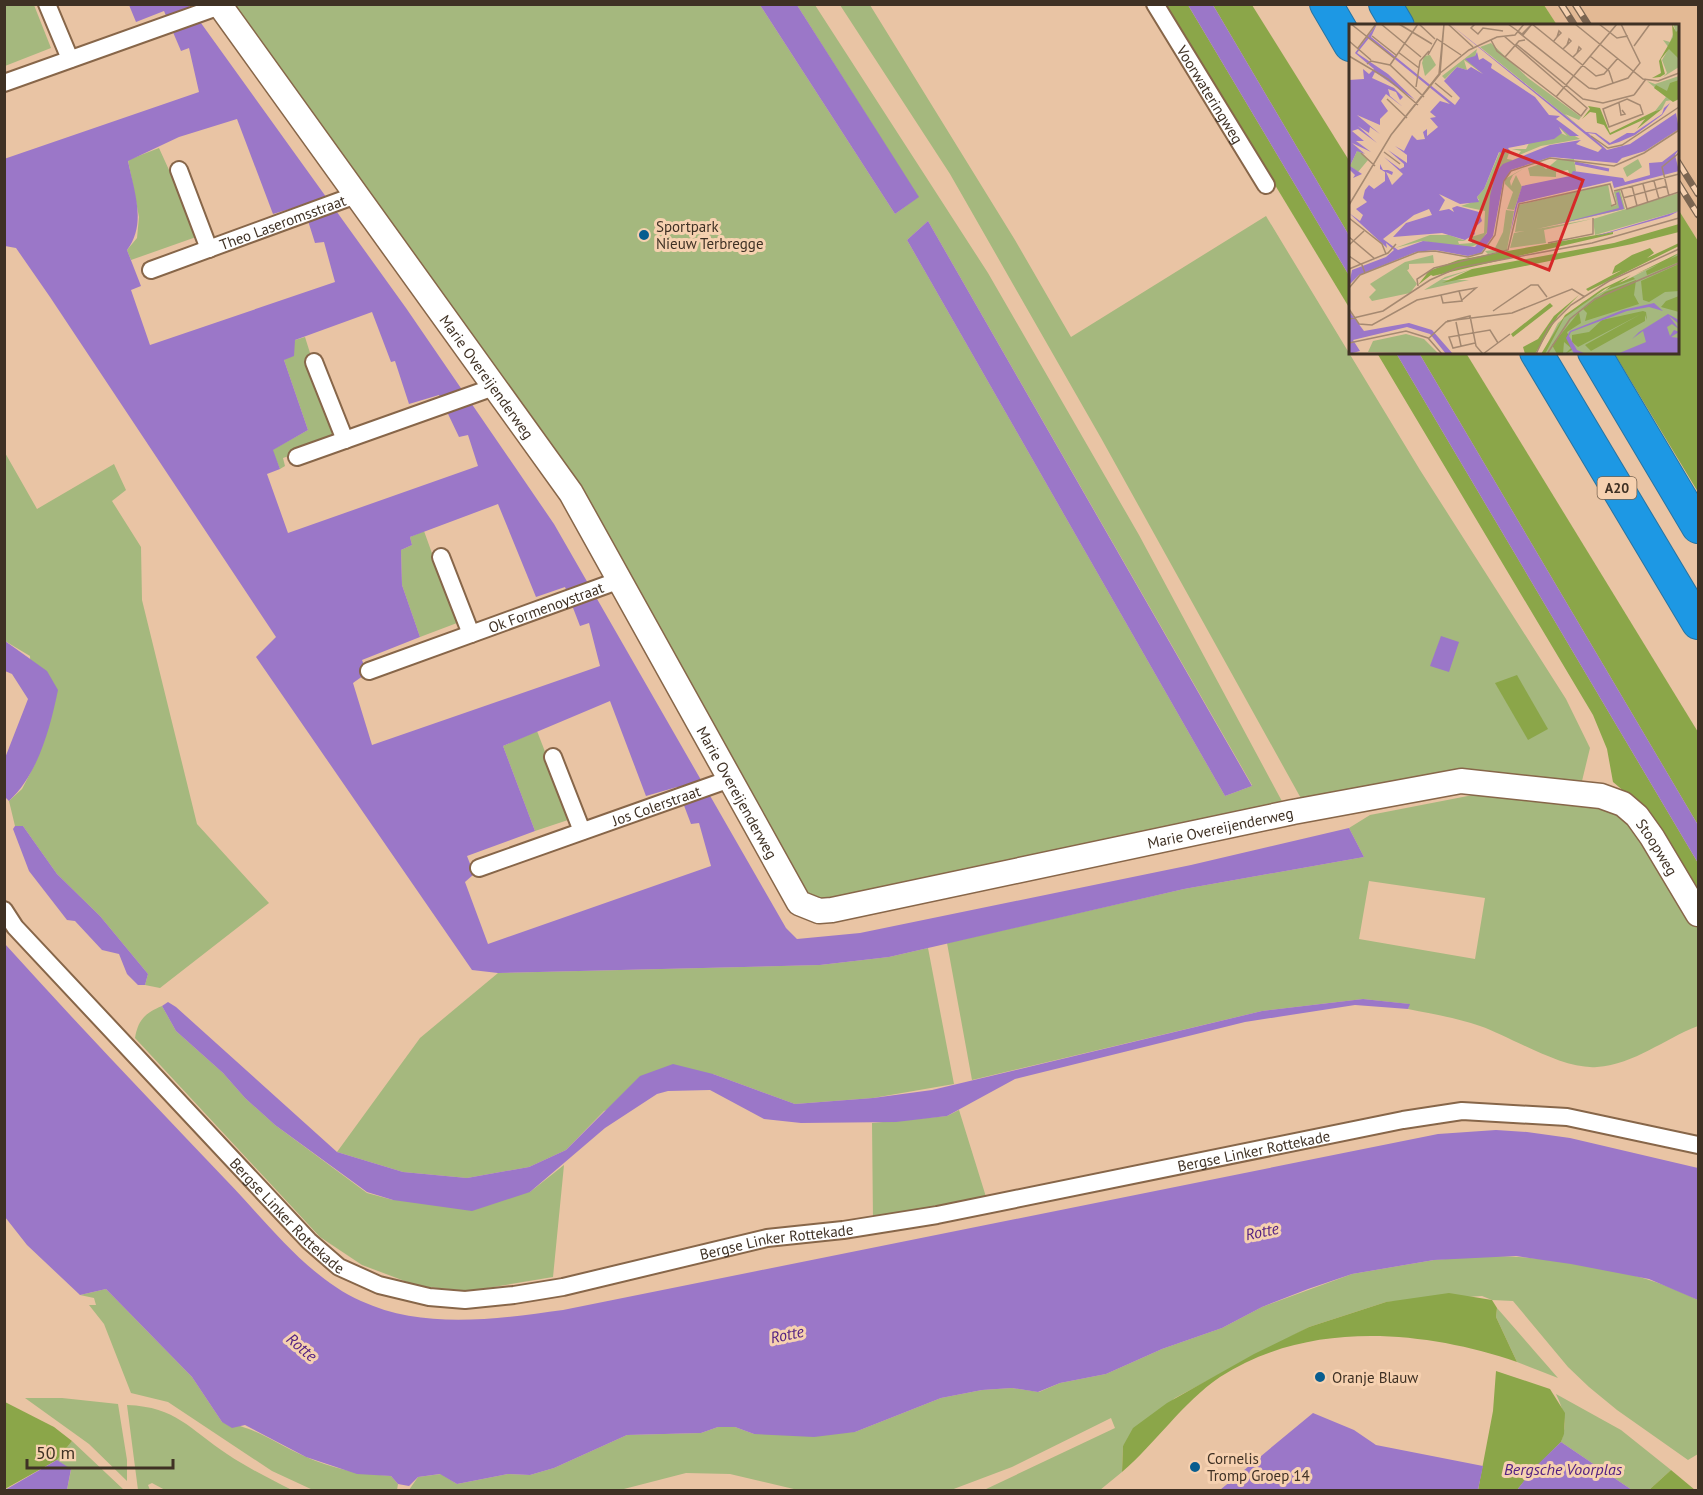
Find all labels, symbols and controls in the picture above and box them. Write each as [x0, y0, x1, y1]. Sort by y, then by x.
inset map [1349, 24, 1679, 354]
street label: Voorwateringweg [1173, 41, 1248, 147]
street label: Theo Laseromsstraat [217, 190, 348, 254]
place label: Sportpark Nieuw Terbregge [656, 217, 764, 253]
marker: Sportpark Nieuw Terbregge [637, 228, 651, 242]
street label: Marie Overeijenderweg [436, 311, 538, 442]
road number: A20 [1598, 477, 1636, 499]
street label: Ok Formenoystraat [485, 577, 606, 637]
street label: Marie Overeijenderweg [693, 723, 782, 862]
street label: Jos Colerstraat [608, 781, 703, 830]
street label: Marie Overeijenderweg [1145, 803, 1295, 852]
street label: Stoopweg [1632, 815, 1682, 879]
street label: Bergse Linker Rottekade [1176, 1126, 1332, 1175]
street label: Bergse Linker Rottekade [226, 1153, 347, 1278]
water label: Rotte [1243, 1218, 1281, 1244]
street label: Bergse Linker Rottekade [698, 1219, 855, 1263]
water label: Rotte [768, 1321, 806, 1347]
water label: Rotte [283, 1328, 322, 1366]
place label: Oranje Blauw [1332, 1368, 1418, 1387]
marker: Oranje Blauw [1313, 1370, 1327, 1384]
scale bar [27, 1432, 172, 1470]
text: 50 m [36, 1441, 75, 1464]
place label: Cornelis Tromp Groep 14 [1207, 1449, 1310, 1485]
water label: Bergsche Voorplas [1504, 1459, 1623, 1479]
marker: Cornelis Tromp Groep 14 [1188, 1460, 1202, 1474]

